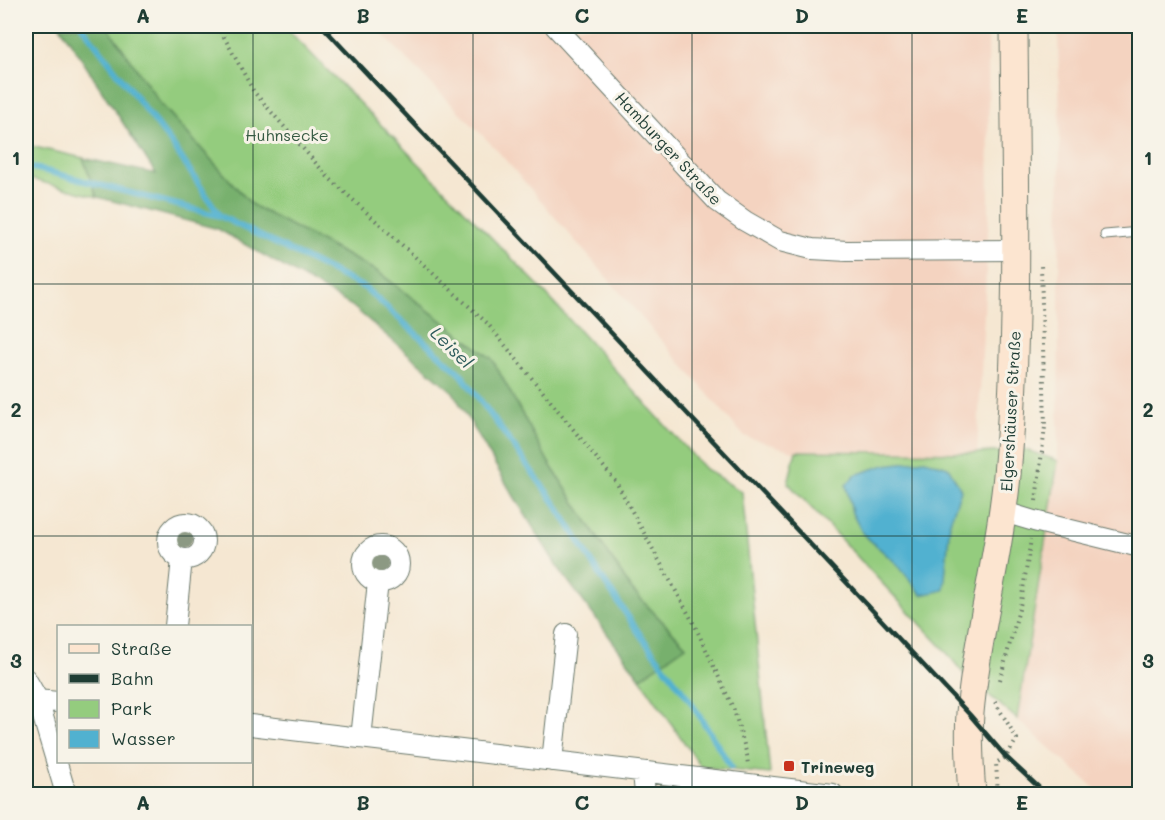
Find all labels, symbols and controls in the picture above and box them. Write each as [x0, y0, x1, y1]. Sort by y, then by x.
text: A [136, 2, 150, 28]
text: B [356, 2, 370, 28]
text: C [575, 2, 590, 28]
text: D [795, 2, 809, 28]
text: E [1016, 2, 1028, 28]
street label: Hamburger Straße [611, 87, 727, 209]
park label: Huhnsecke [245, 124, 329, 145]
text: 1 [12, 144, 20, 170]
text: 1 [1144, 144, 1152, 170]
water label: Leisel [425, 321, 479, 374]
street label: Elgershäuser Straße [995, 330, 1025, 492]
text: 2 [10, 396, 22, 422]
text: 2 [1142, 396, 1154, 422]
legend [57, 625, 252, 763]
text: Straße [111, 636, 172, 660]
text: 3 [10, 647, 22, 673]
text: 3 [1142, 647, 1154, 673]
text: Bahn [111, 666, 154, 690]
text: Park [111, 696, 152, 720]
text: Wasser [111, 726, 176, 750]
place label: Trineweg [801, 756, 874, 777]
marker: Trineweg [782, 759, 796, 773]
text: A [136, 789, 150, 815]
text: B [356, 789, 370, 815]
text: C [575, 789, 590, 815]
text: D [795, 789, 809, 815]
text: E [1016, 789, 1028, 815]

